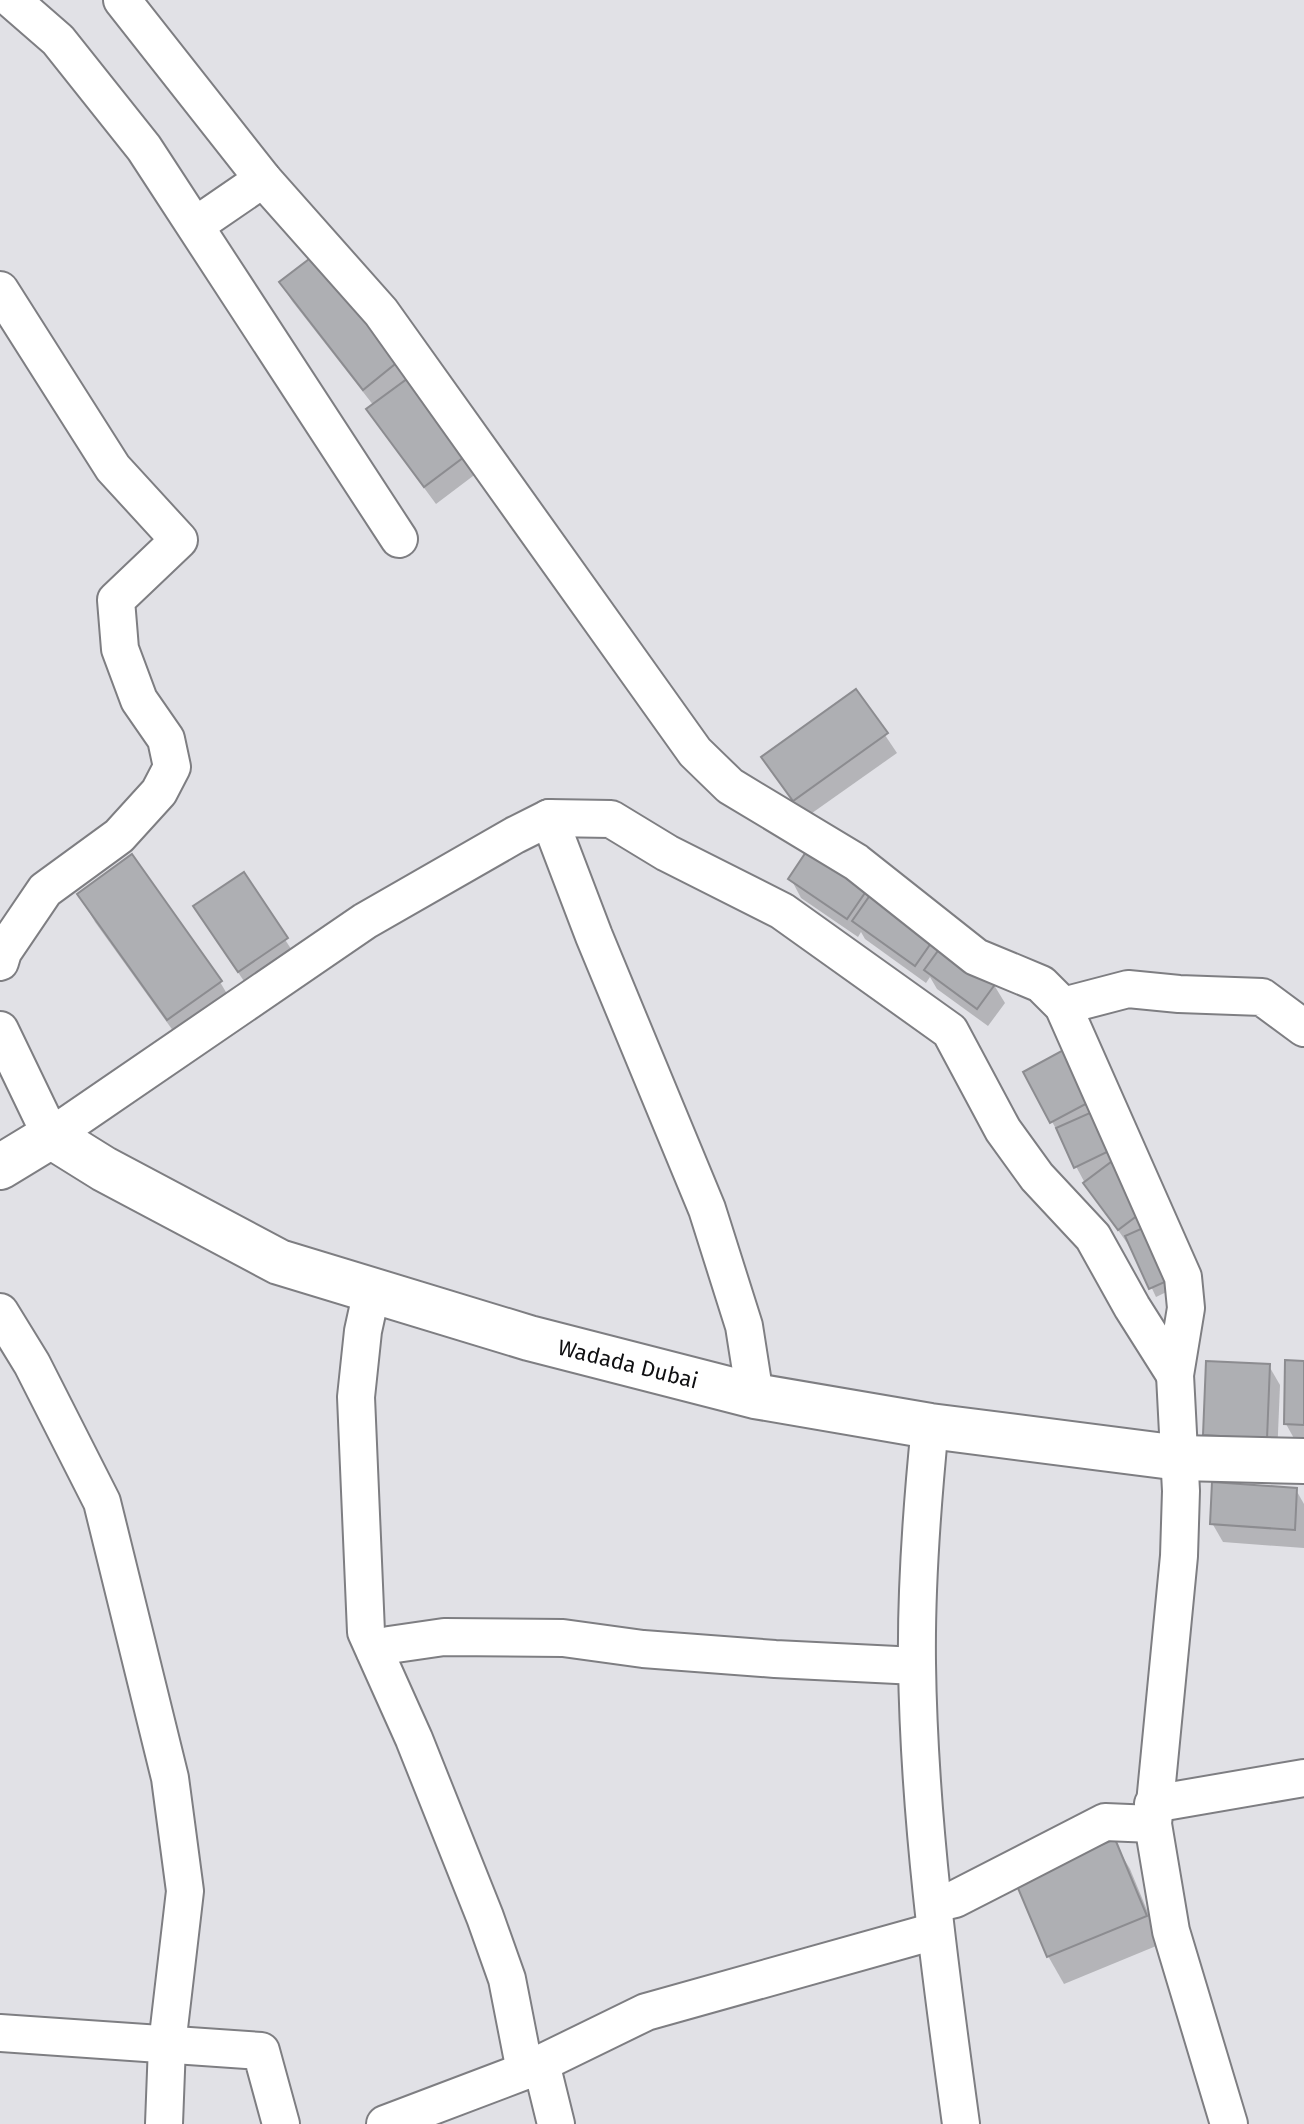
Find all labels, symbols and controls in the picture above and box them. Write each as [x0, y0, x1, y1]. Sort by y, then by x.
street label: Wadada Dubai [555, 1334, 701, 1394]

